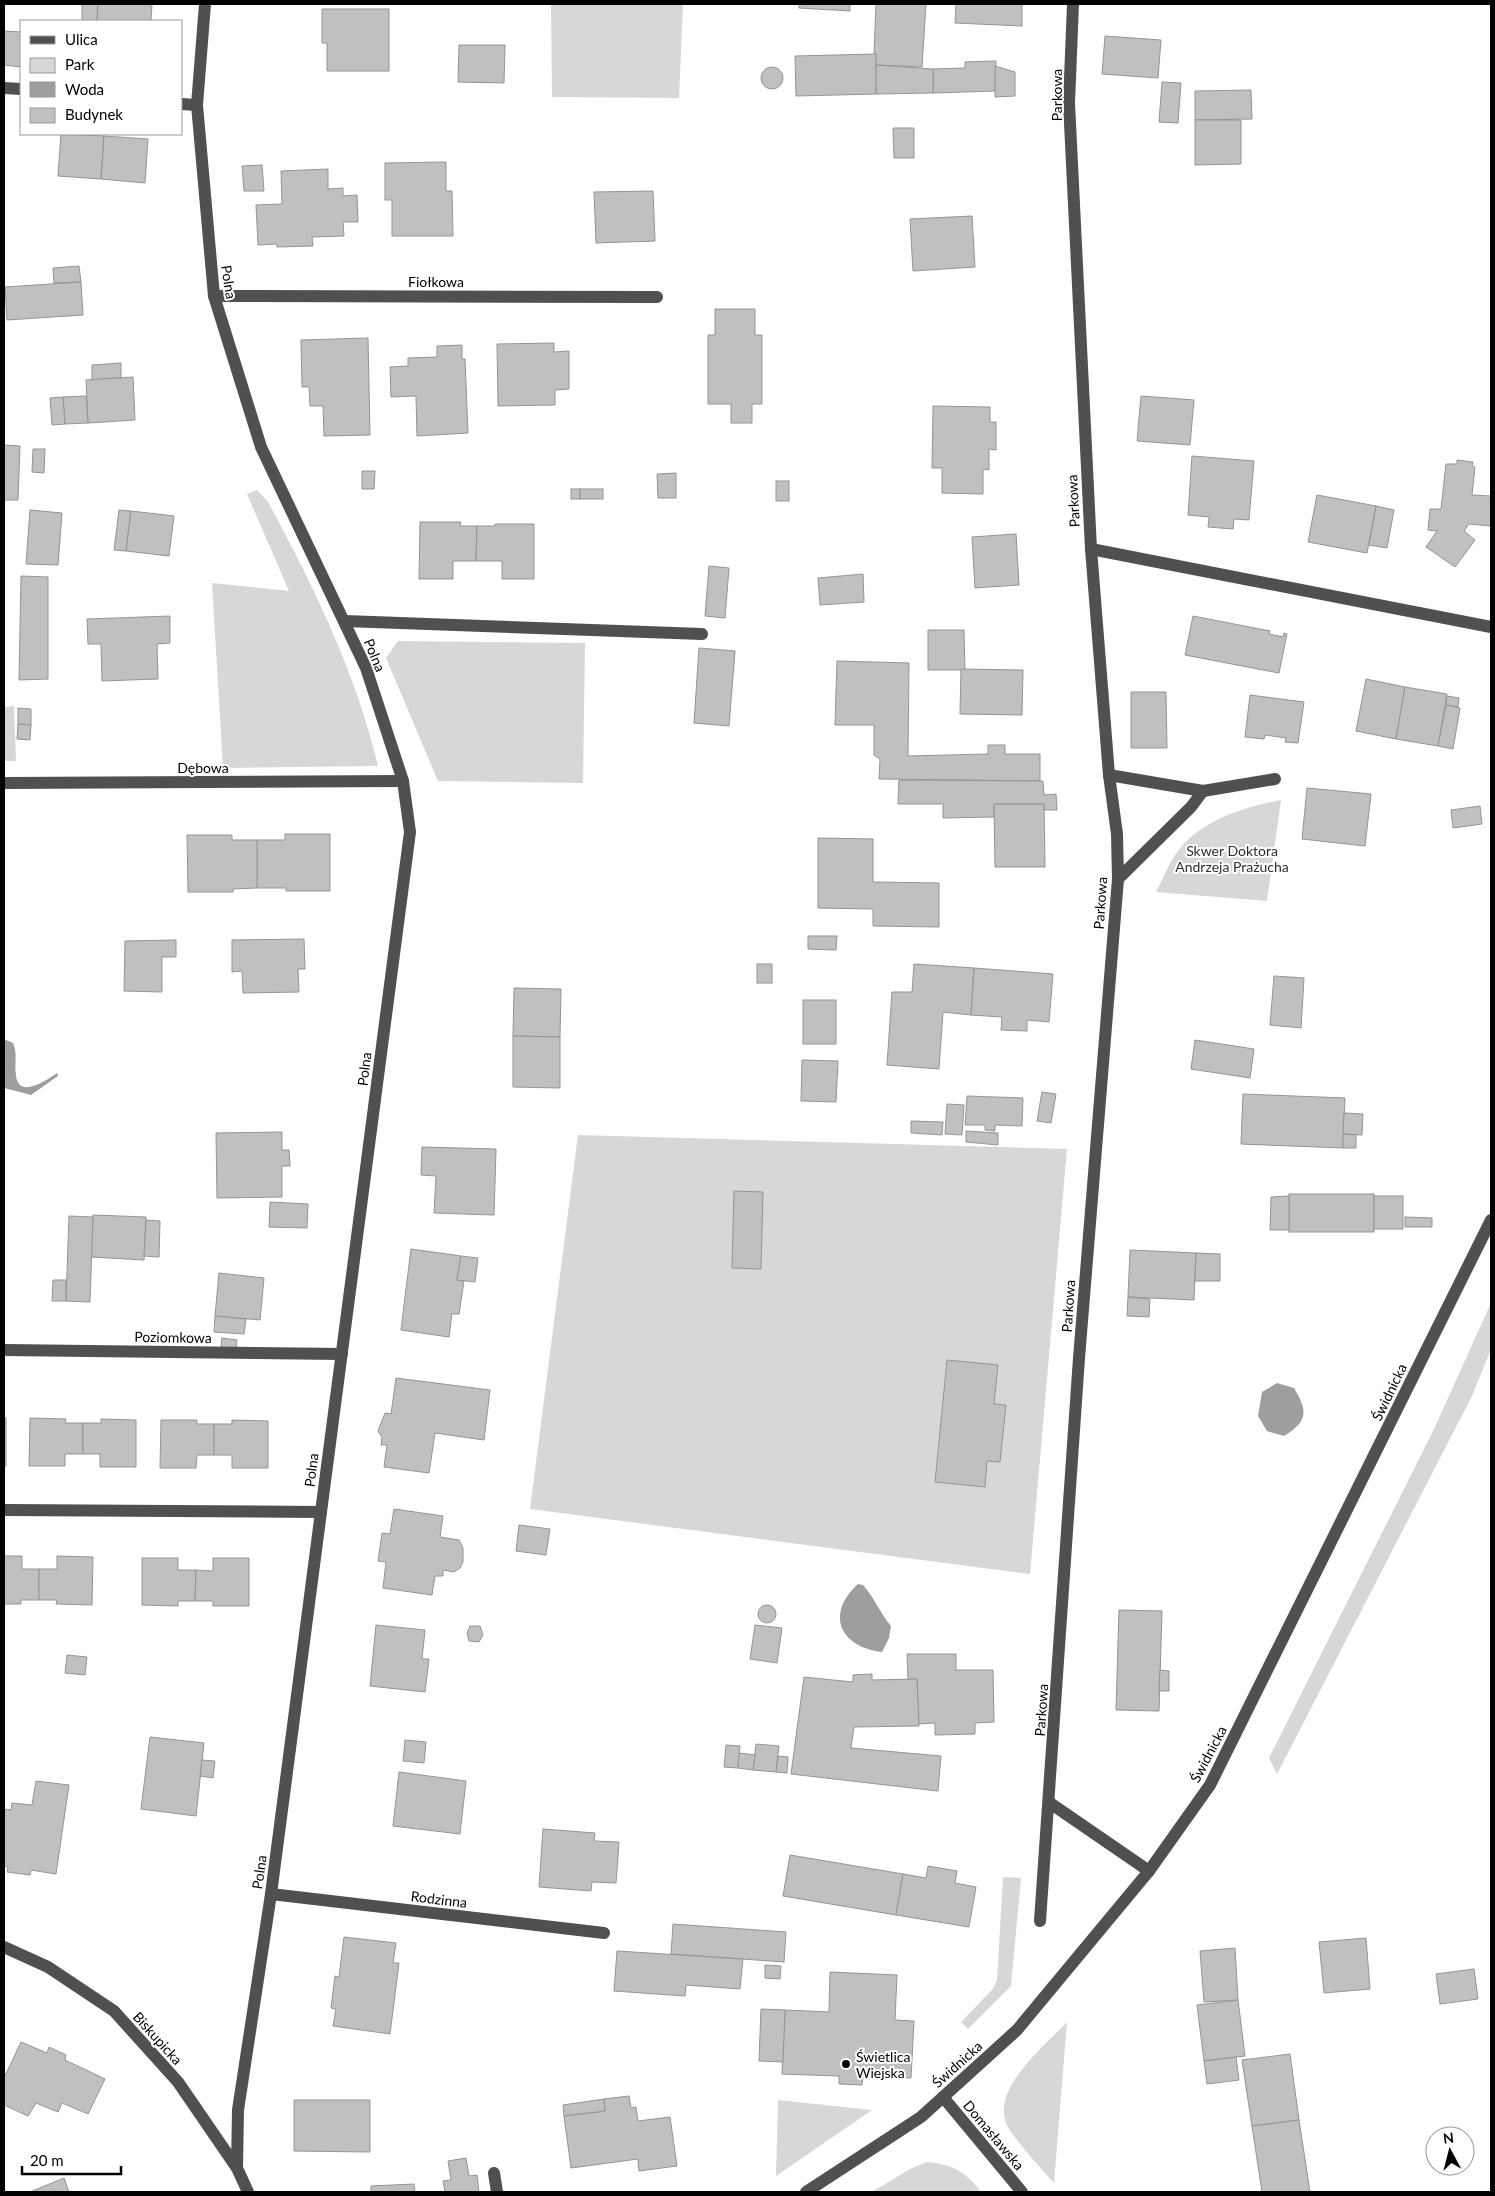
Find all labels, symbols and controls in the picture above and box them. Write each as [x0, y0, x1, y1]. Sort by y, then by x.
legend [20, 20, 182, 135]
text: Ulica [65, 30, 98, 48]
text: Park [65, 55, 95, 73]
street label: Parkowa [1048, 69, 1065, 121]
text: Woda [65, 80, 104, 98]
text: Budynek [65, 105, 123, 123]
street label: Polna [218, 264, 240, 300]
street label: Fiołkowa [408, 273, 464, 290]
street label: Parkowa [1063, 474, 1083, 528]
street label: Polna [361, 636, 389, 674]
street label: Dębowa [177, 759, 229, 776]
park label: Skwer Doktora Andrzeja Prażucha [1175, 842, 1289, 875]
street label: Parkowa [1090, 876, 1110, 930]
street label: Polna [353, 1051, 375, 1087]
street label: Parkowa [1058, 1279, 1078, 1333]
street label: Poziomkowa [134, 1328, 212, 1346]
street label: Świdnicka [1368, 1361, 1410, 1423]
street label: Polna [300, 1452, 322, 1488]
street label: Parkowa [1031, 1683, 1051, 1737]
street label: Świdnicka [1186, 1723, 1230, 1785]
street label: Polna [248, 1854, 270, 1890]
street label: Rodzinna [410, 1887, 468, 1911]
street label: Biskupicka [130, 2008, 186, 2068]
street label: Świdnicka [928, 2037, 986, 2091]
place label: Świetlica Wiejska [856, 2048, 910, 2081]
marker: Świetlica Wiejska [840, 2058, 852, 2070]
street label: Domasławska [960, 2097, 1028, 2173]
north arrow [1425, 2126, 1475, 2176]
text: N [1442, 2129, 1455, 2147]
scale bar [22, 2144, 121, 2176]
text: 20 m [30, 2151, 64, 2169]

